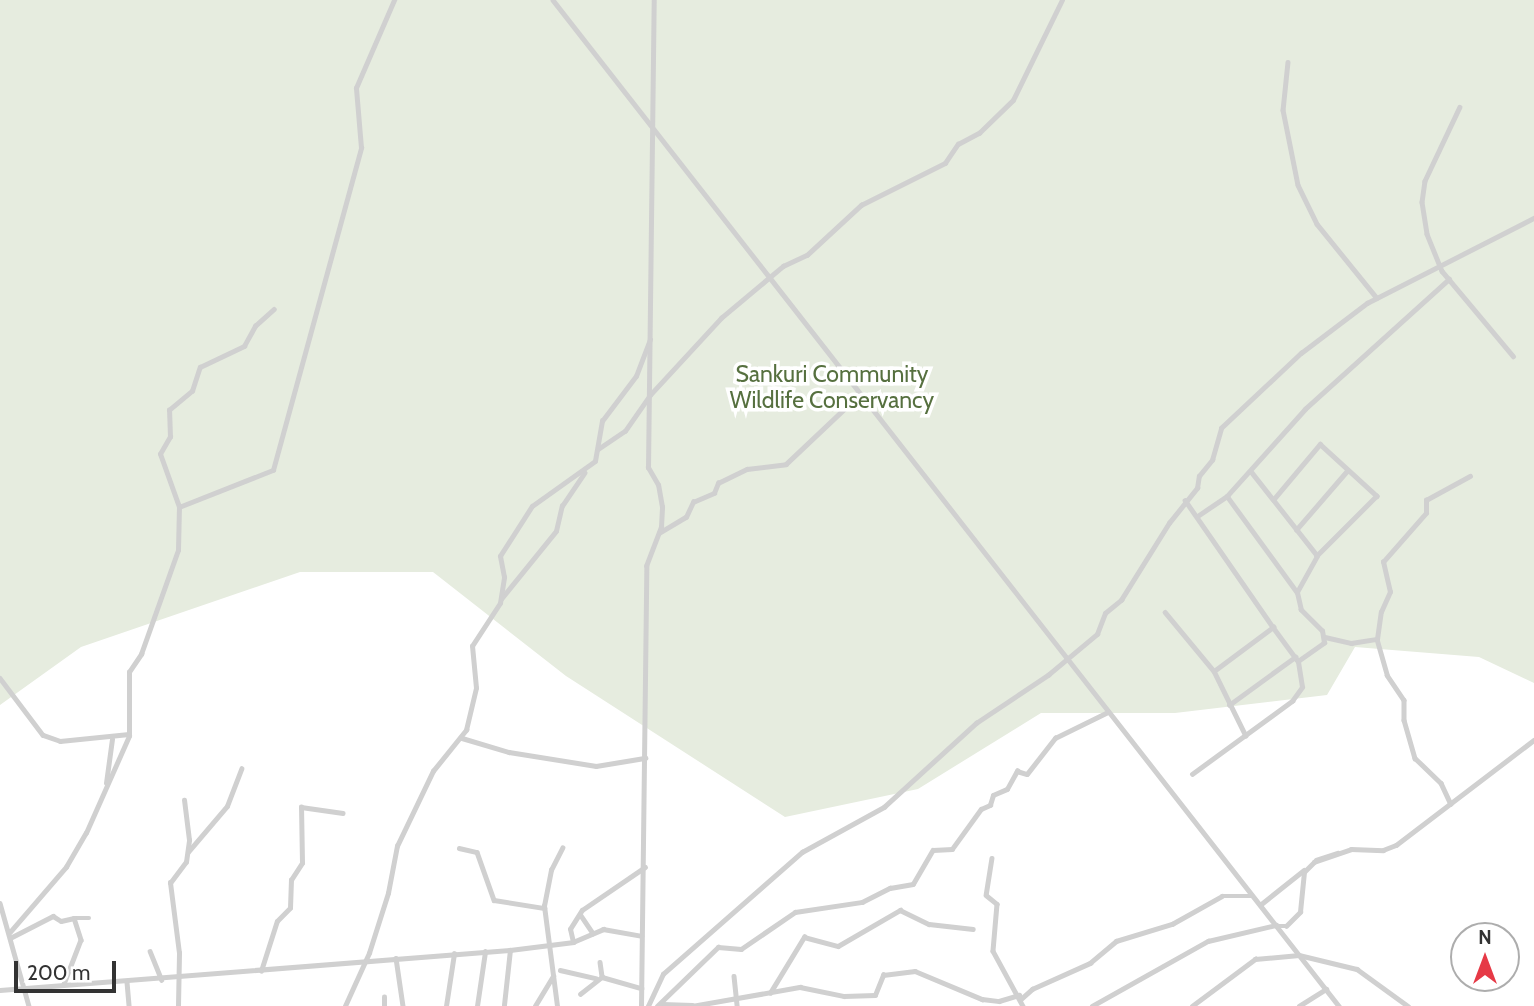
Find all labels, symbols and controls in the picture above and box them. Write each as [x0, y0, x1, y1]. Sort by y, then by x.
park label: Sankuri Community Wildlife Conservancy [730, 360, 934, 414]
north arrow [1450, 922, 1520, 992]
text: N [1478, 926, 1492, 949]
scale bar [18, 946, 119, 990]
text: 200 m [27, 960, 90, 985]

